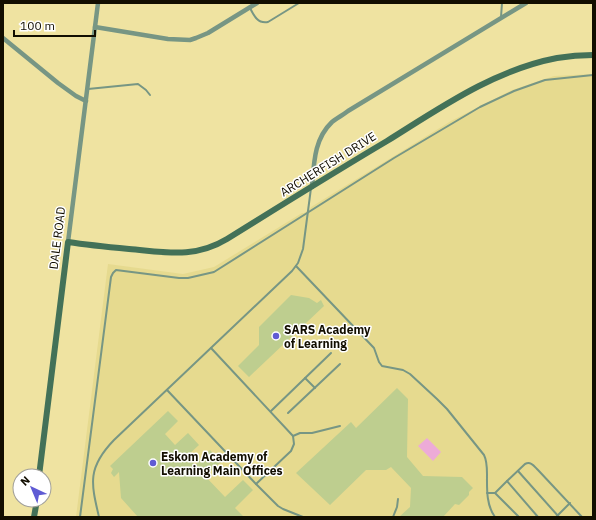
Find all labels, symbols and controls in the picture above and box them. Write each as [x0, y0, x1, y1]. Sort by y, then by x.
scale bar [14, 12, 95, 38]
text: 100 m [20, 18, 55, 33]
street label: ARCHERFISH DRIVE [277, 128, 379, 200]
street label: DALE ROAD [46, 206, 68, 270]
place label: SARS Academy of Learning [284, 322, 371, 351]
marker: SARS Academy of Learning [271, 331, 281, 341]
place label: Eskom Academy of Learning Main Offices [161, 449, 283, 478]
marker: Eskom Academy of Learning Main Offices [148, 458, 158, 468]
north arrow [12, 468, 52, 508]
text: N [17, 473, 33, 489]

